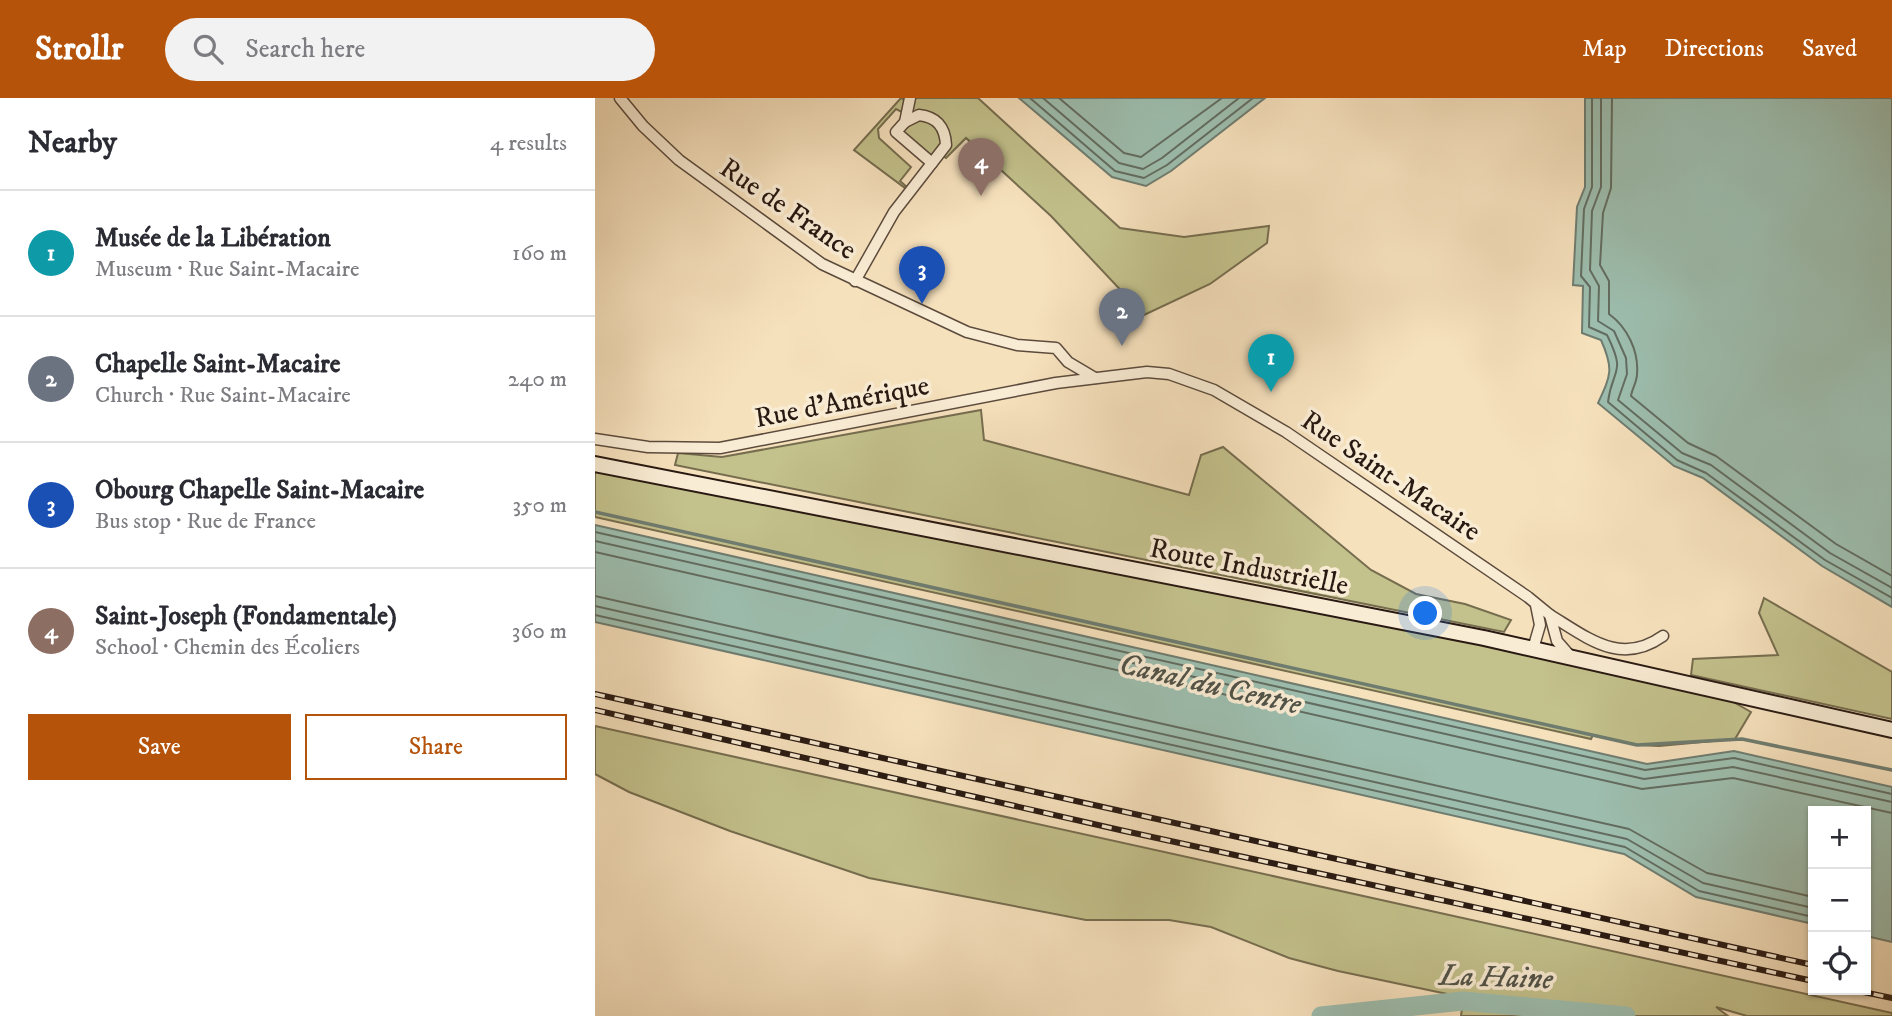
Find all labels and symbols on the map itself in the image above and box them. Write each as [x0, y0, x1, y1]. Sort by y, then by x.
pin: 4 [958, 138, 1004, 196]
street label: Rue de France [713, 150, 863, 268]
pin: 3 [899, 246, 945, 304]
pin: 2 [1099, 288, 1145, 346]
pin: 1 [1248, 334, 1294, 392]
street label: Rue d'Amérique [752, 368, 932, 436]
street label: Rue Saint-Macaire [1295, 403, 1487, 549]
street label: Route Industrielle [1147, 531, 1351, 603]
your location [1408, 596, 1442, 630]
water label: Canal du Centre [1116, 646, 1305, 724]
water label: La Haine [1437, 957, 1554, 998]

